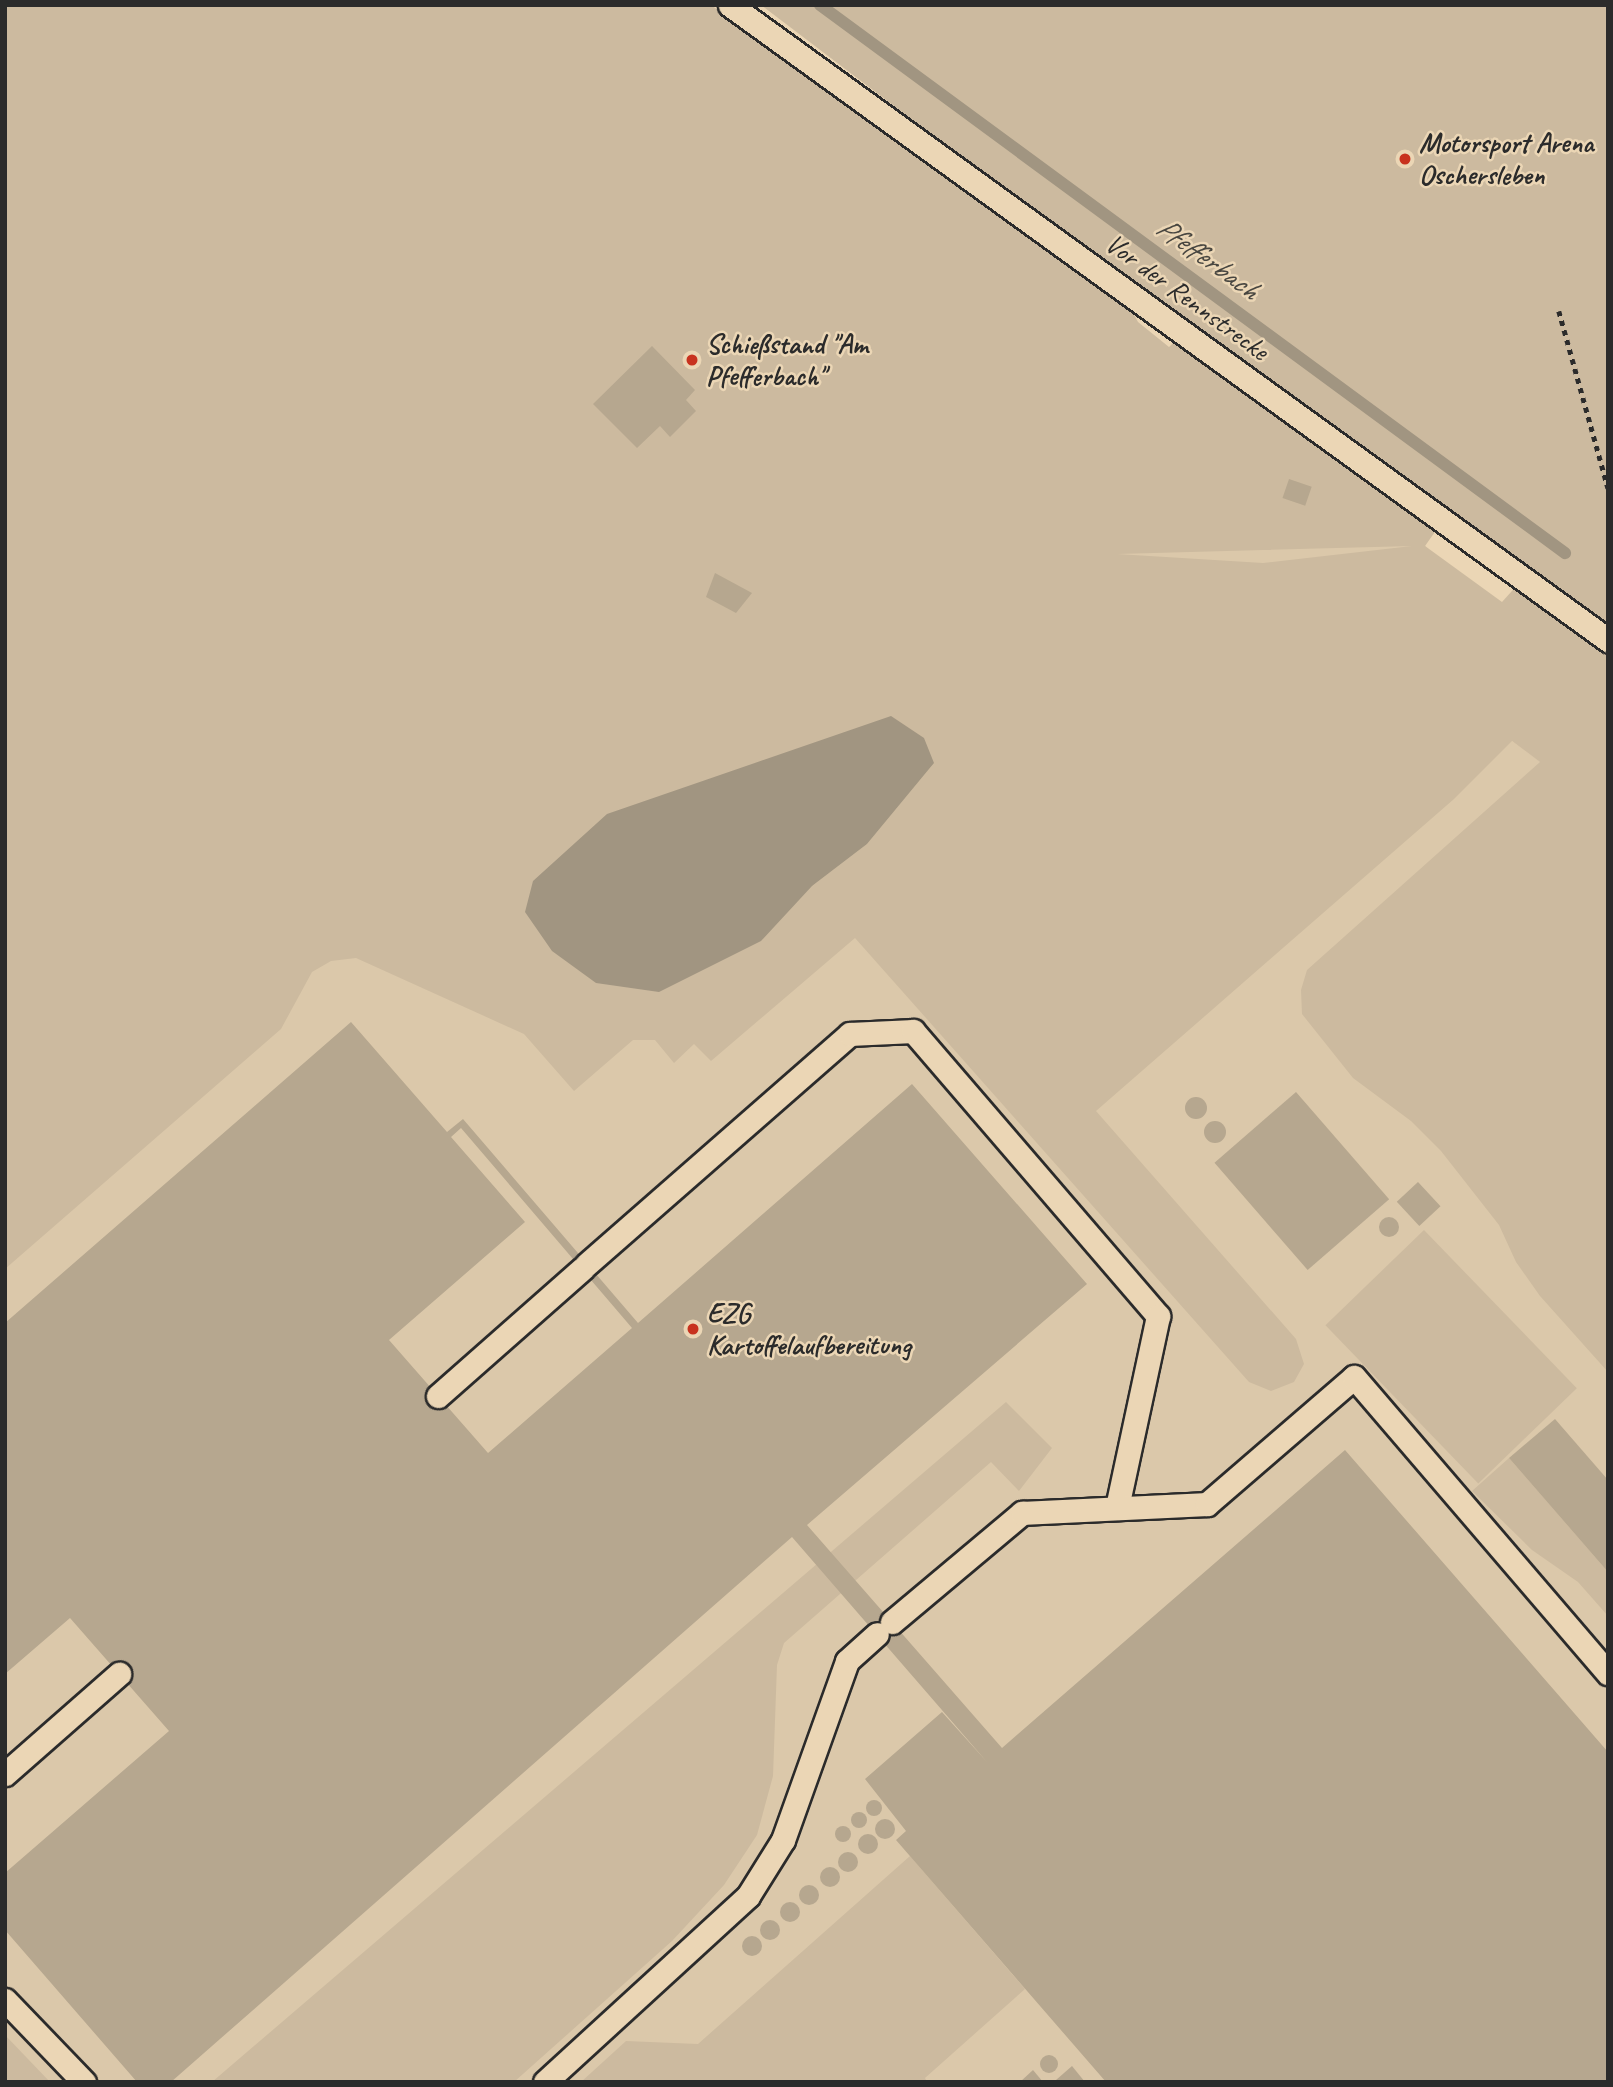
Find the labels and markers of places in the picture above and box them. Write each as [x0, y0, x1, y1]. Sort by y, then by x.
place label: Motorsport Arena Oschersleben [1419, 126, 1593, 192]
marker: Motorsport Arena Oschersleben [1397, 151, 1413, 167]
place label: Schießstand "Am Pfefferbach" [706, 327, 868, 393]
marker: Schießstand "Am Pfefferbach" [684, 352, 700, 368]
place label: EZG Kartoffelaufbereitung [707, 1296, 911, 1362]
marker: EZG Kartoffelaufbereitung [685, 1321, 701, 1337]

